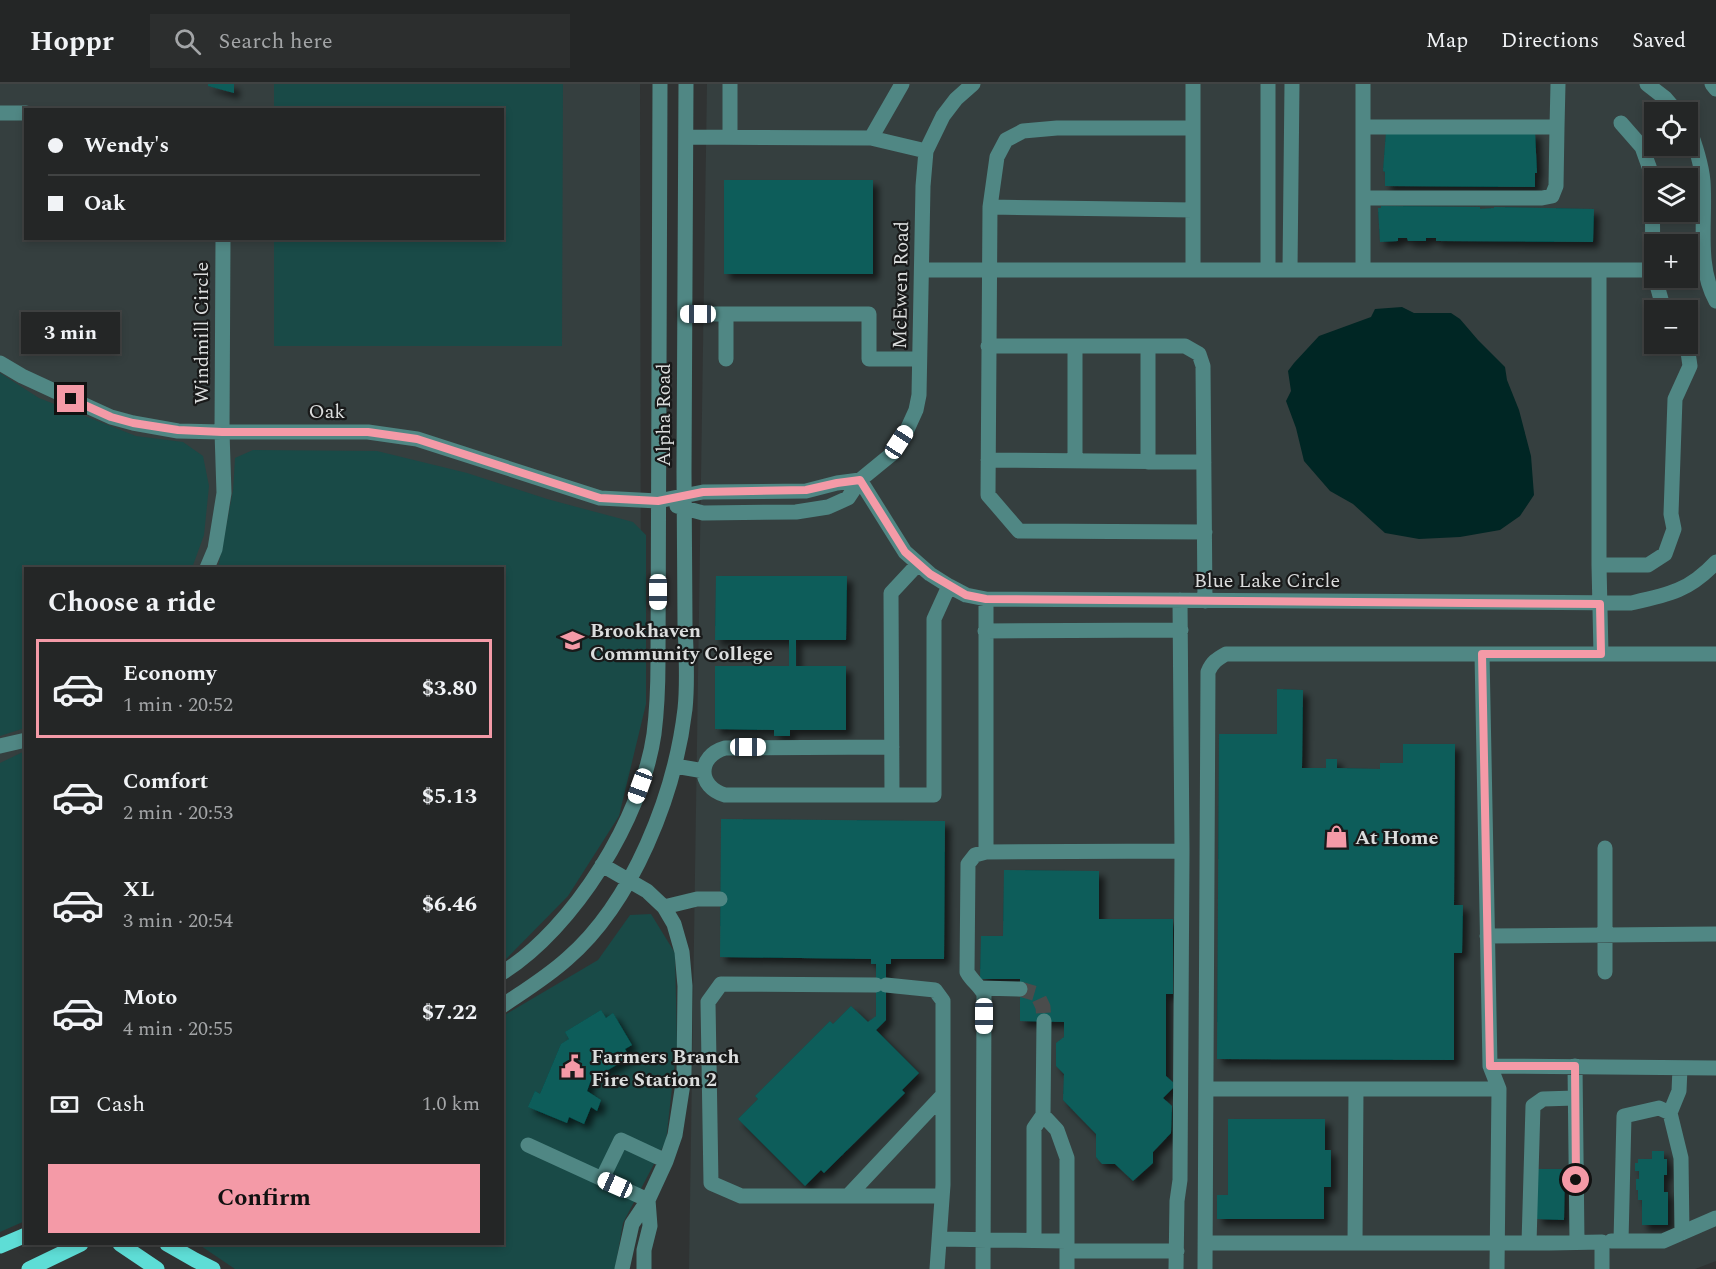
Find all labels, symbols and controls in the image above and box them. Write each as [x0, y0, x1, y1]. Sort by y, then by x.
search box [150, 14, 570, 68]
text: Hoppr [30, 20, 114, 63]
icon: search [171, 25, 204, 58]
text: Search here [219, 25, 333, 58]
text: Map [1426, 25, 1468, 57]
text: Directions [1501, 25, 1599, 57]
text: Saved [1632, 25, 1686, 57]
map controls [1644, 102, 1698, 354]
button: locate [1644, 102, 1698, 156]
text: Wendy's [84, 129, 169, 162]
button: layers [1644, 168, 1698, 222]
text: Oak [84, 187, 126, 220]
street label: McEwen Road [885, 221, 917, 349]
button: + [1644, 234, 1698, 288]
street label: Windmill Circle [187, 262, 217, 404]
button: − [1644, 300, 1698, 354]
car [680, 305, 716, 323]
callout: 3 min [22, 312, 121, 354]
text: 3 min [44, 318, 97, 348]
street label: Alpha Road [649, 363, 679, 467]
route end [57, 385, 84, 412]
street label: Oak [309, 397, 345, 427]
car [882, 422, 916, 462]
street label: Blue Lake Circle [1194, 566, 1340, 596]
car [649, 574, 667, 610]
text: Choose a ride [48, 582, 216, 624]
place label: Brookhaven Community College [590, 616, 773, 669]
school or university icon: Brookhaven Community College [559, 628, 585, 654]
text: Economy [123, 657, 216, 690]
icon: car [51, 662, 105, 716]
text: $3.80 [422, 672, 477, 705]
text: 1 min · 20:52 [123, 690, 233, 720]
car [730, 738, 766, 756]
text: Comfort [123, 765, 208, 798]
car [625, 766, 655, 806]
icon: car [51, 770, 105, 824]
text: $5.13 [422, 780, 477, 813]
text: 2 min · 20:53 [123, 798, 233, 828]
place label: At Home [1355, 823, 1438, 853]
shop icon: At Home [1324, 824, 1350, 850]
text: XL [123, 873, 154, 906]
icon: car [51, 878, 105, 932]
text: $6.46 [422, 888, 477, 921]
text: 3 min · 20:54 [123, 906, 233, 936]
text: Moto [123, 981, 177, 1014]
icon: car [51, 986, 105, 1040]
text: $7.22 [422, 996, 477, 1029]
car [975, 998, 993, 1034]
text: 4 min · 20:55 [123, 1014, 233, 1044]
place label: Farmers Branch Fire Station 2 [591, 1042, 740, 1095]
public building icon: Farmers Branch Fire Station 2 [560, 1054, 586, 1080]
icon: cash [48, 1088, 81, 1121]
text: Cash [96, 1088, 145, 1121]
text: 1.0 km [422, 1089, 480, 1119]
button: Confirm [48, 1164, 480, 1233]
route start [1562, 1166, 1589, 1193]
car [595, 1169, 635, 1201]

